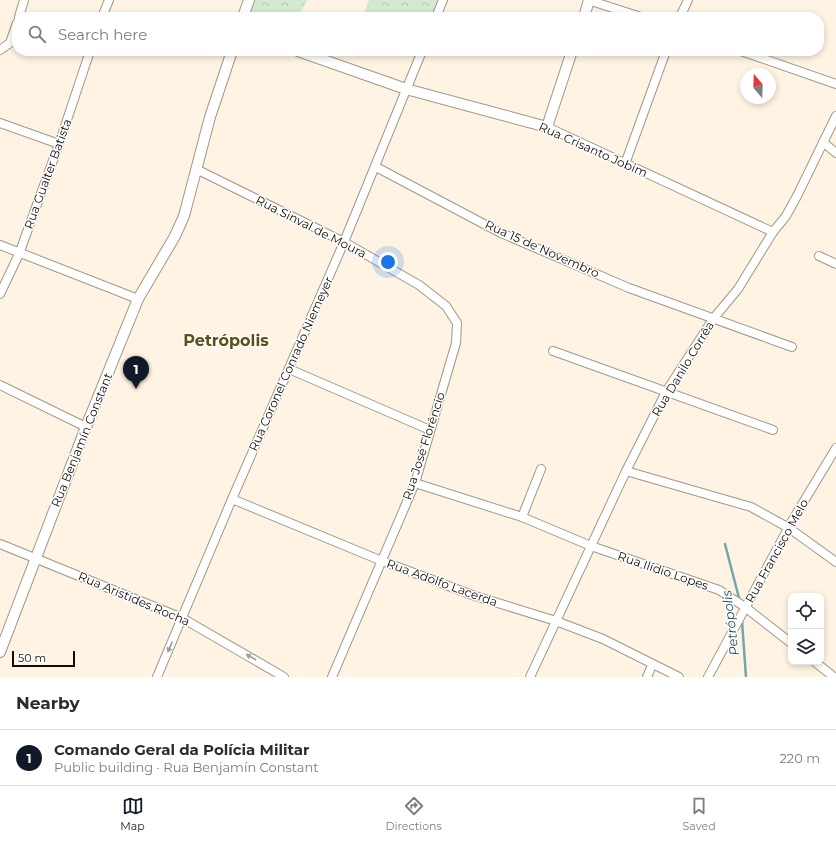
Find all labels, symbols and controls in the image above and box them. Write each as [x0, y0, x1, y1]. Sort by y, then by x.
search box [12, 12, 824, 56]
icon: search [26, 23, 48, 45]
text: Search here [58, 25, 147, 44]
north arrow [740, 68, 776, 104]
street label: Rua Gualter Batista [21, 117, 74, 231]
street label: Rua Crisanto Jobim [537, 119, 650, 180]
street label: Rua Sinval de Moura [253, 192, 369, 261]
street label: Rua 15 de Novembro [483, 217, 602, 281]
your location [378, 252, 398, 272]
street label: Rua Coronel Conrado Niemeyer [245, 274, 336, 453]
street label: Rua Danilo Corrêa [648, 318, 717, 419]
district label: Petrópolis [183, 331, 269, 350]
pin: 1 [123, 356, 149, 389]
street label: Rua Benjamín Constant [48, 370, 115, 509]
street label: Rua José Florêncio [399, 390, 448, 502]
street label: Rua Francisco Melo [742, 496, 811, 605]
street label: Rua Ilídio Lopes [616, 548, 711, 593]
street label: Rua Adolfo Lacerda [385, 555, 500, 610]
street label: Rua Aristides Rocha [76, 568, 192, 629]
water label: Petrópolis [718, 589, 742, 657]
map controls [788, 593, 824, 665]
button: locate [788, 593, 824, 629]
button: layers [788, 629, 824, 665]
one-way arrow [166, 642, 172, 654]
scale bar [12, 649, 75, 668]
text: 50 m [18, 651, 46, 665]
one-way arrow [245, 654, 257, 661]
text: Nearby [16, 693, 80, 713]
text: Comando Geral da Polícia Militar [54, 740, 309, 759]
text: 1 [26, 750, 32, 766]
text: 220 m [779, 750, 820, 766]
text: Public building · Rua Benjamín Constant [54, 759, 319, 775]
tab: Map [120, 795, 145, 833]
tab: Directions [386, 795, 442, 833]
tab: Saved [683, 795, 716, 833]

